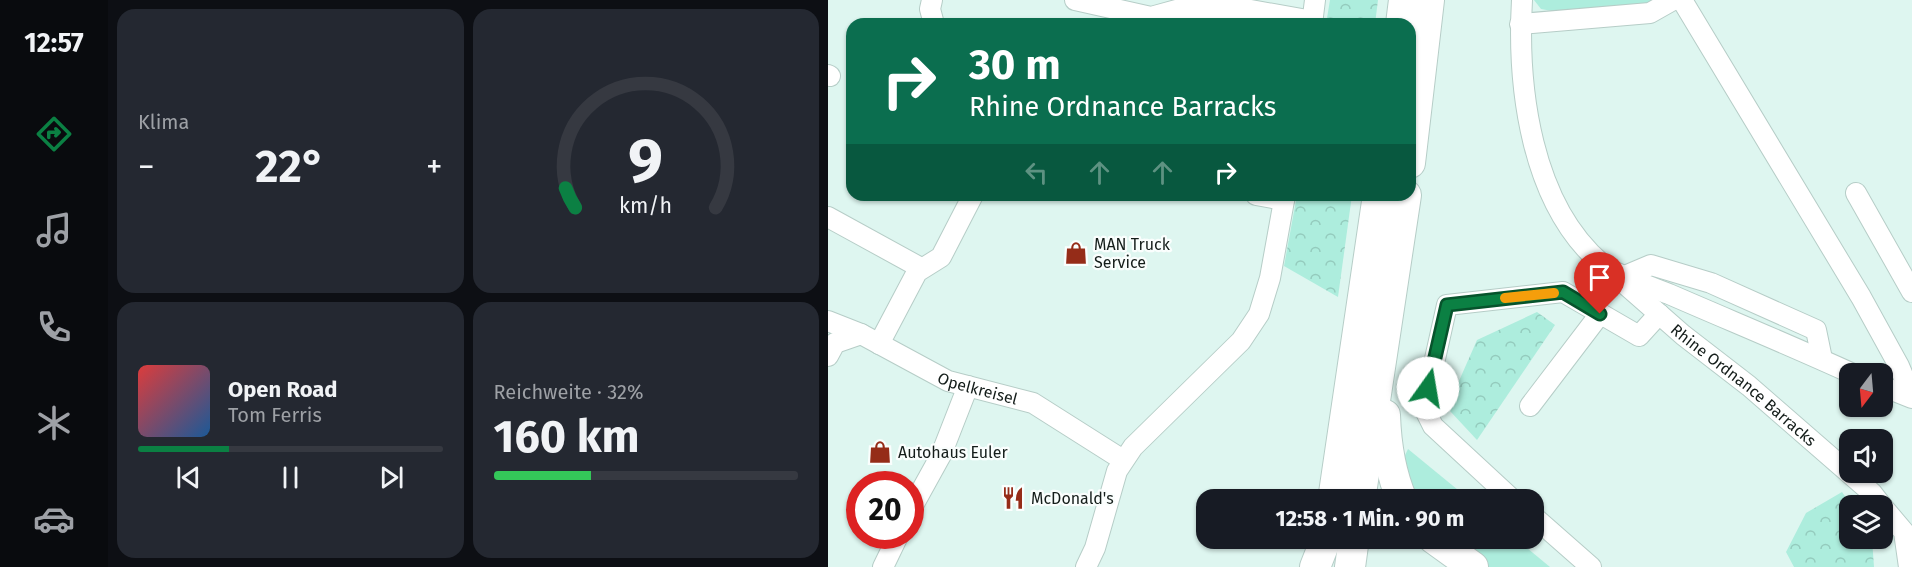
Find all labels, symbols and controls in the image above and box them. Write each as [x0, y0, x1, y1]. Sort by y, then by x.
text: 12:57 [24, 27, 84, 59]
text: 30 m [969, 40, 1061, 90]
icon: right [870, 42, 948, 120]
text: Rhine Ordnance Barracks [969, 91, 1276, 123]
text: Klima [138, 110, 189, 134]
icon: directions [33, 113, 75, 155]
text: 9 [628, 124, 663, 199]
text: 22° [255, 140, 325, 194]
text: − [138, 147, 155, 187]
text: + [426, 147, 442, 187]
icon: left [1020, 156, 1053, 189]
icon: ahead [1083, 156, 1116, 189]
icon: ahead [1146, 156, 1179, 189]
icon: right [1209, 156, 1242, 189]
text: km/h [619, 193, 672, 219]
icon: music [33, 209, 75, 251]
place label: MAN Truck Service [1094, 235, 1171, 272]
shop icon: MAN Truck Service [1063, 240, 1089, 266]
pin [1574, 252, 1625, 314]
icon: arrive [1583, 261, 1616, 294]
icon: phone [33, 306, 75, 348]
street label: Rhine Ordnance Barracks [1667, 320, 1820, 450]
position arrow [1396, 356, 1460, 420]
north arrow [1839, 363, 1893, 417]
map controls [1839, 363, 1893, 549]
street label: Opelkreisel [934, 368, 1020, 409]
text: Open Road [228, 376, 338, 403]
text: Reichweite · 32% [494, 380, 643, 404]
icon: climate [33, 402, 75, 444]
text: Tom Ferris [228, 403, 322, 427]
text: 160 km [494, 410, 640, 464]
button: sound [1839, 429, 1893, 483]
shop icon: Autohaus Euler [867, 439, 893, 465]
place label: Autohaus Euler [898, 443, 1008, 462]
icon: previous [172, 461, 205, 494]
icon: pause [274, 461, 307, 494]
icon: next [375, 461, 408, 494]
speed limit sign: 20 [846, 471, 924, 549]
restaurant icon: McDonald's [1000, 485, 1026, 511]
place label: McDonald's [1031, 489, 1114, 508]
button: layers [1839, 495, 1893, 549]
icon: car [33, 498, 75, 540]
text: 12:58 · 1 Min. · 90 m [1276, 505, 1464, 532]

